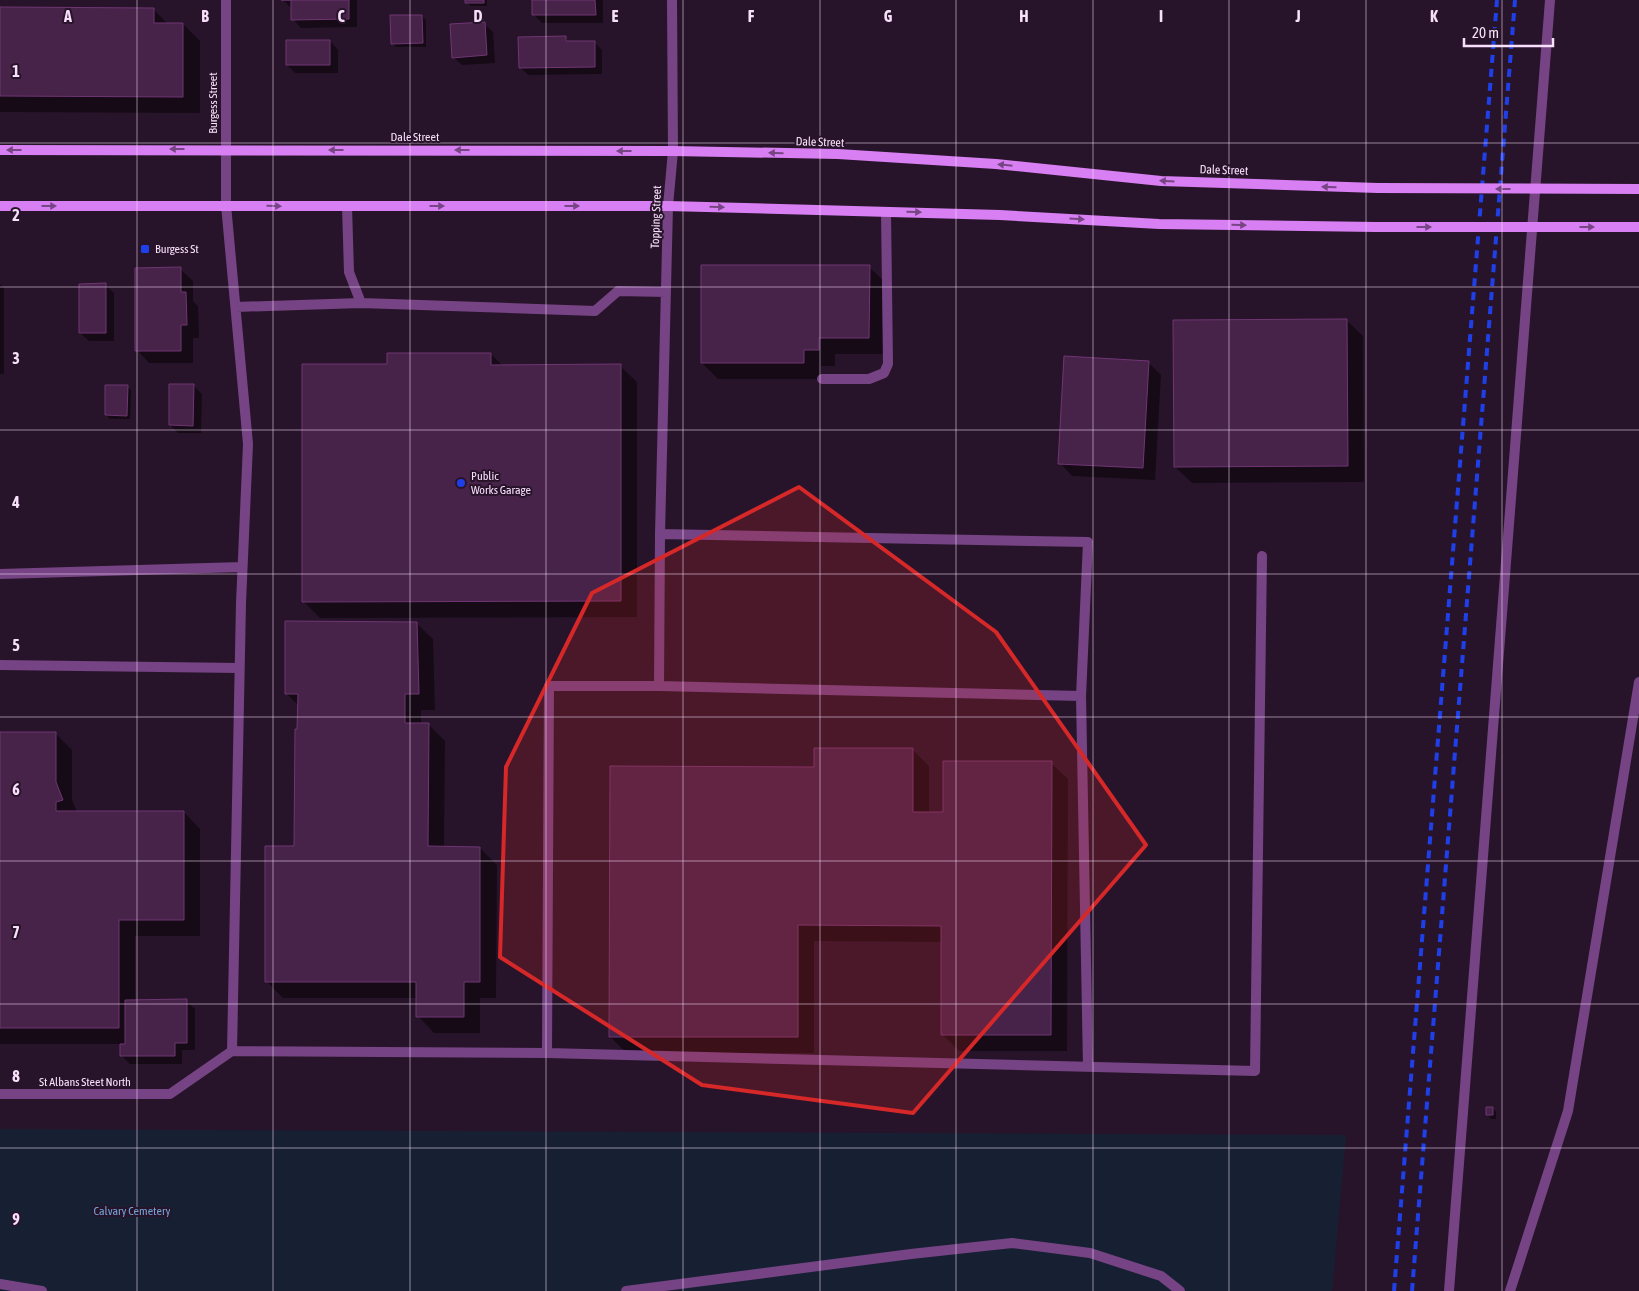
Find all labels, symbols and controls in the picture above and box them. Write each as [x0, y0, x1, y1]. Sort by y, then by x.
text: A [63, 7, 72, 25]
text: B [201, 7, 209, 25]
text: C [337, 7, 345, 25]
text: D [474, 7, 483, 25]
text: E [612, 7, 619, 25]
text: F [748, 7, 755, 25]
text: G [884, 7, 893, 25]
text: H [1019, 7, 1029, 25]
text: I [1159, 7, 1163, 25]
text: J [1294, 7, 1301, 25]
text: K [1430, 7, 1438, 25]
scale bar [1464, 15, 1553, 47]
text: 20 m [1472, 24, 1499, 41]
text: 1 [12, 62, 20, 80]
street label: Burgess Street [206, 72, 220, 134]
street label: Dale Street [391, 130, 440, 144]
street label: Dale Street [795, 134, 845, 150]
one-way arrow [169, 145, 185, 153]
one-way arrow [328, 145, 344, 153]
one-way arrow [6, 146, 22, 154]
one-way arrow [454, 146, 470, 154]
one-way arrow [616, 147, 632, 155]
one-way arrow [768, 149, 784, 157]
one-way arrow [997, 161, 1013, 169]
street label: Dale Street [1199, 162, 1249, 178]
one-way arrow [1159, 176, 1175, 184]
one-way arrow [1321, 182, 1337, 190]
street label: Topping Street [648, 185, 664, 249]
one-way arrow [1495, 185, 1511, 193]
one-way arrow [41, 202, 57, 210]
one-way arrow [267, 202, 283, 210]
one-way arrow [429, 202, 445, 210]
one-way arrow [564, 202, 580, 210]
one-way arrow [709, 204, 725, 212]
text: 2 [12, 206, 20, 224]
one-way arrow [907, 209, 923, 217]
one-way arrow [1069, 216, 1085, 224]
one-way arrow [1231, 221, 1247, 229]
one-way arrow [1417, 223, 1433, 231]
one-way arrow [1579, 223, 1595, 231]
place label: Burgess St [155, 242, 199, 256]
marker: Burgess St [139, 243, 151, 255]
text: 3 [12, 349, 20, 367]
place label: Public Works Garage [471, 469, 531, 497]
marker: Public Works Garage [455, 477, 467, 489]
text: 4 [11, 493, 20, 511]
text: 5 [12, 636, 20, 654]
text: 6 [12, 780, 20, 798]
text: 7 [12, 923, 20, 941]
text: 8 [12, 1067, 20, 1085]
street label: St Albans Steet North [39, 1075, 131, 1089]
park label: Calvary Cemetery [94, 1204, 170, 1218]
text: 9 [12, 1210, 20, 1228]

